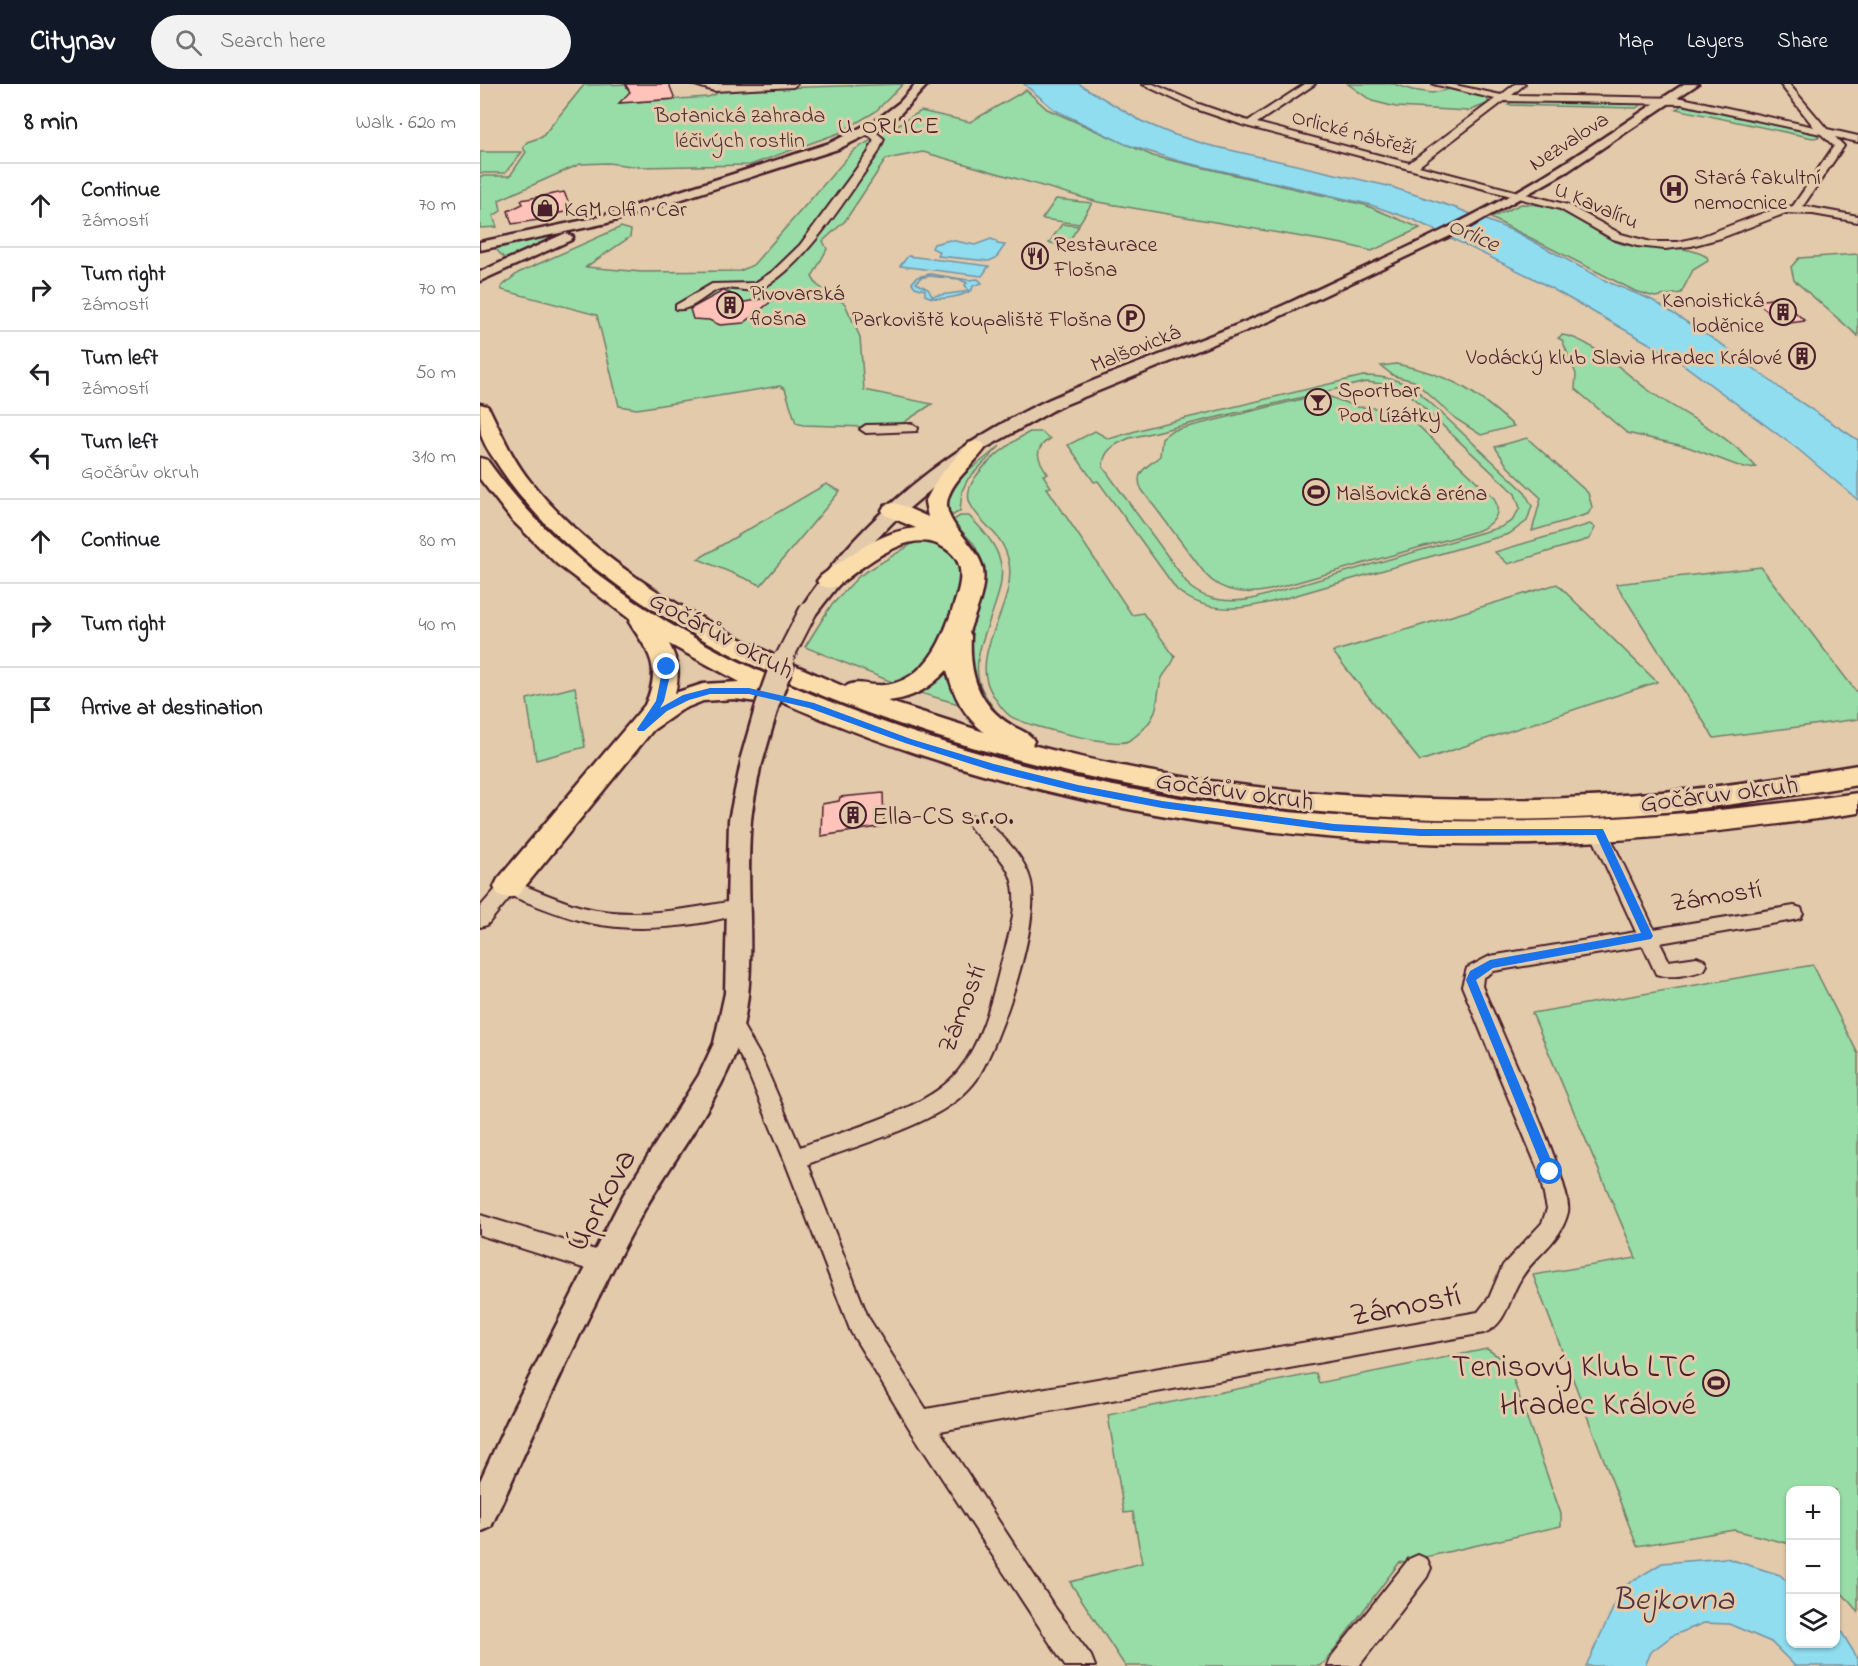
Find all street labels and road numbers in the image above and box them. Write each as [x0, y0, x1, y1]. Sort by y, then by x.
street label: Orlické nábřeží [1288, 102, 1419, 166]
street label: Nezvalova [1523, 105, 1616, 180]
street label: U Kavalíru [1548, 175, 1643, 239]
street label: Malšovická [1086, 317, 1186, 382]
street label: Gočárův okruh [641, 582, 800, 691]
street label: Gočárův okruh [1153, 762, 1316, 823]
street label: Gočárův okruh [1638, 766, 1801, 825]
street label: Zámostí [1668, 871, 1765, 924]
street label: Zámostí [929, 959, 998, 1059]
street label: Úprkova [555, 1141, 650, 1261]
street label: Zámostí [1346, 1273, 1465, 1341]

